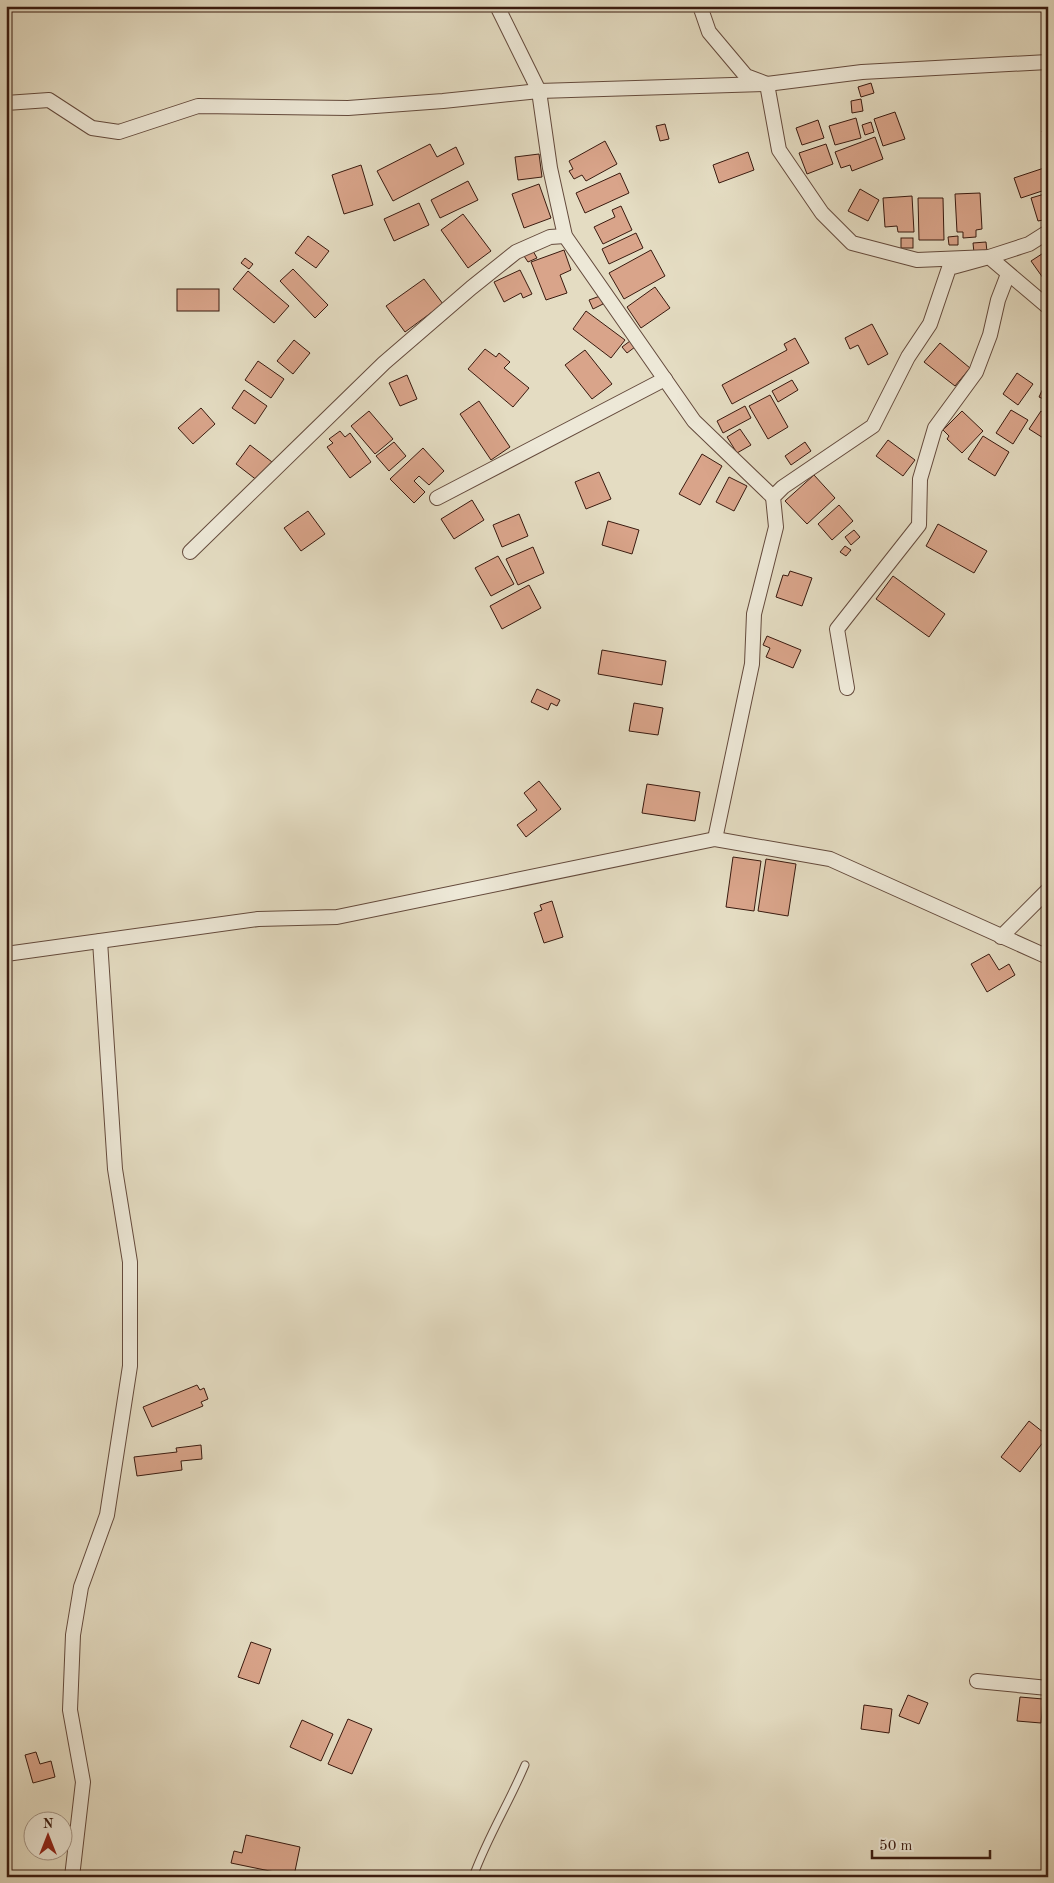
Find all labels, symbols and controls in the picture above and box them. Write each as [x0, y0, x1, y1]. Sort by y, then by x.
north arrow [22, 1810, 72, 1860]
text: N [43, 1817, 54, 1831]
scale bar [872, 1828, 989, 1860]
text: 50 m [879, 1839, 913, 1854]

